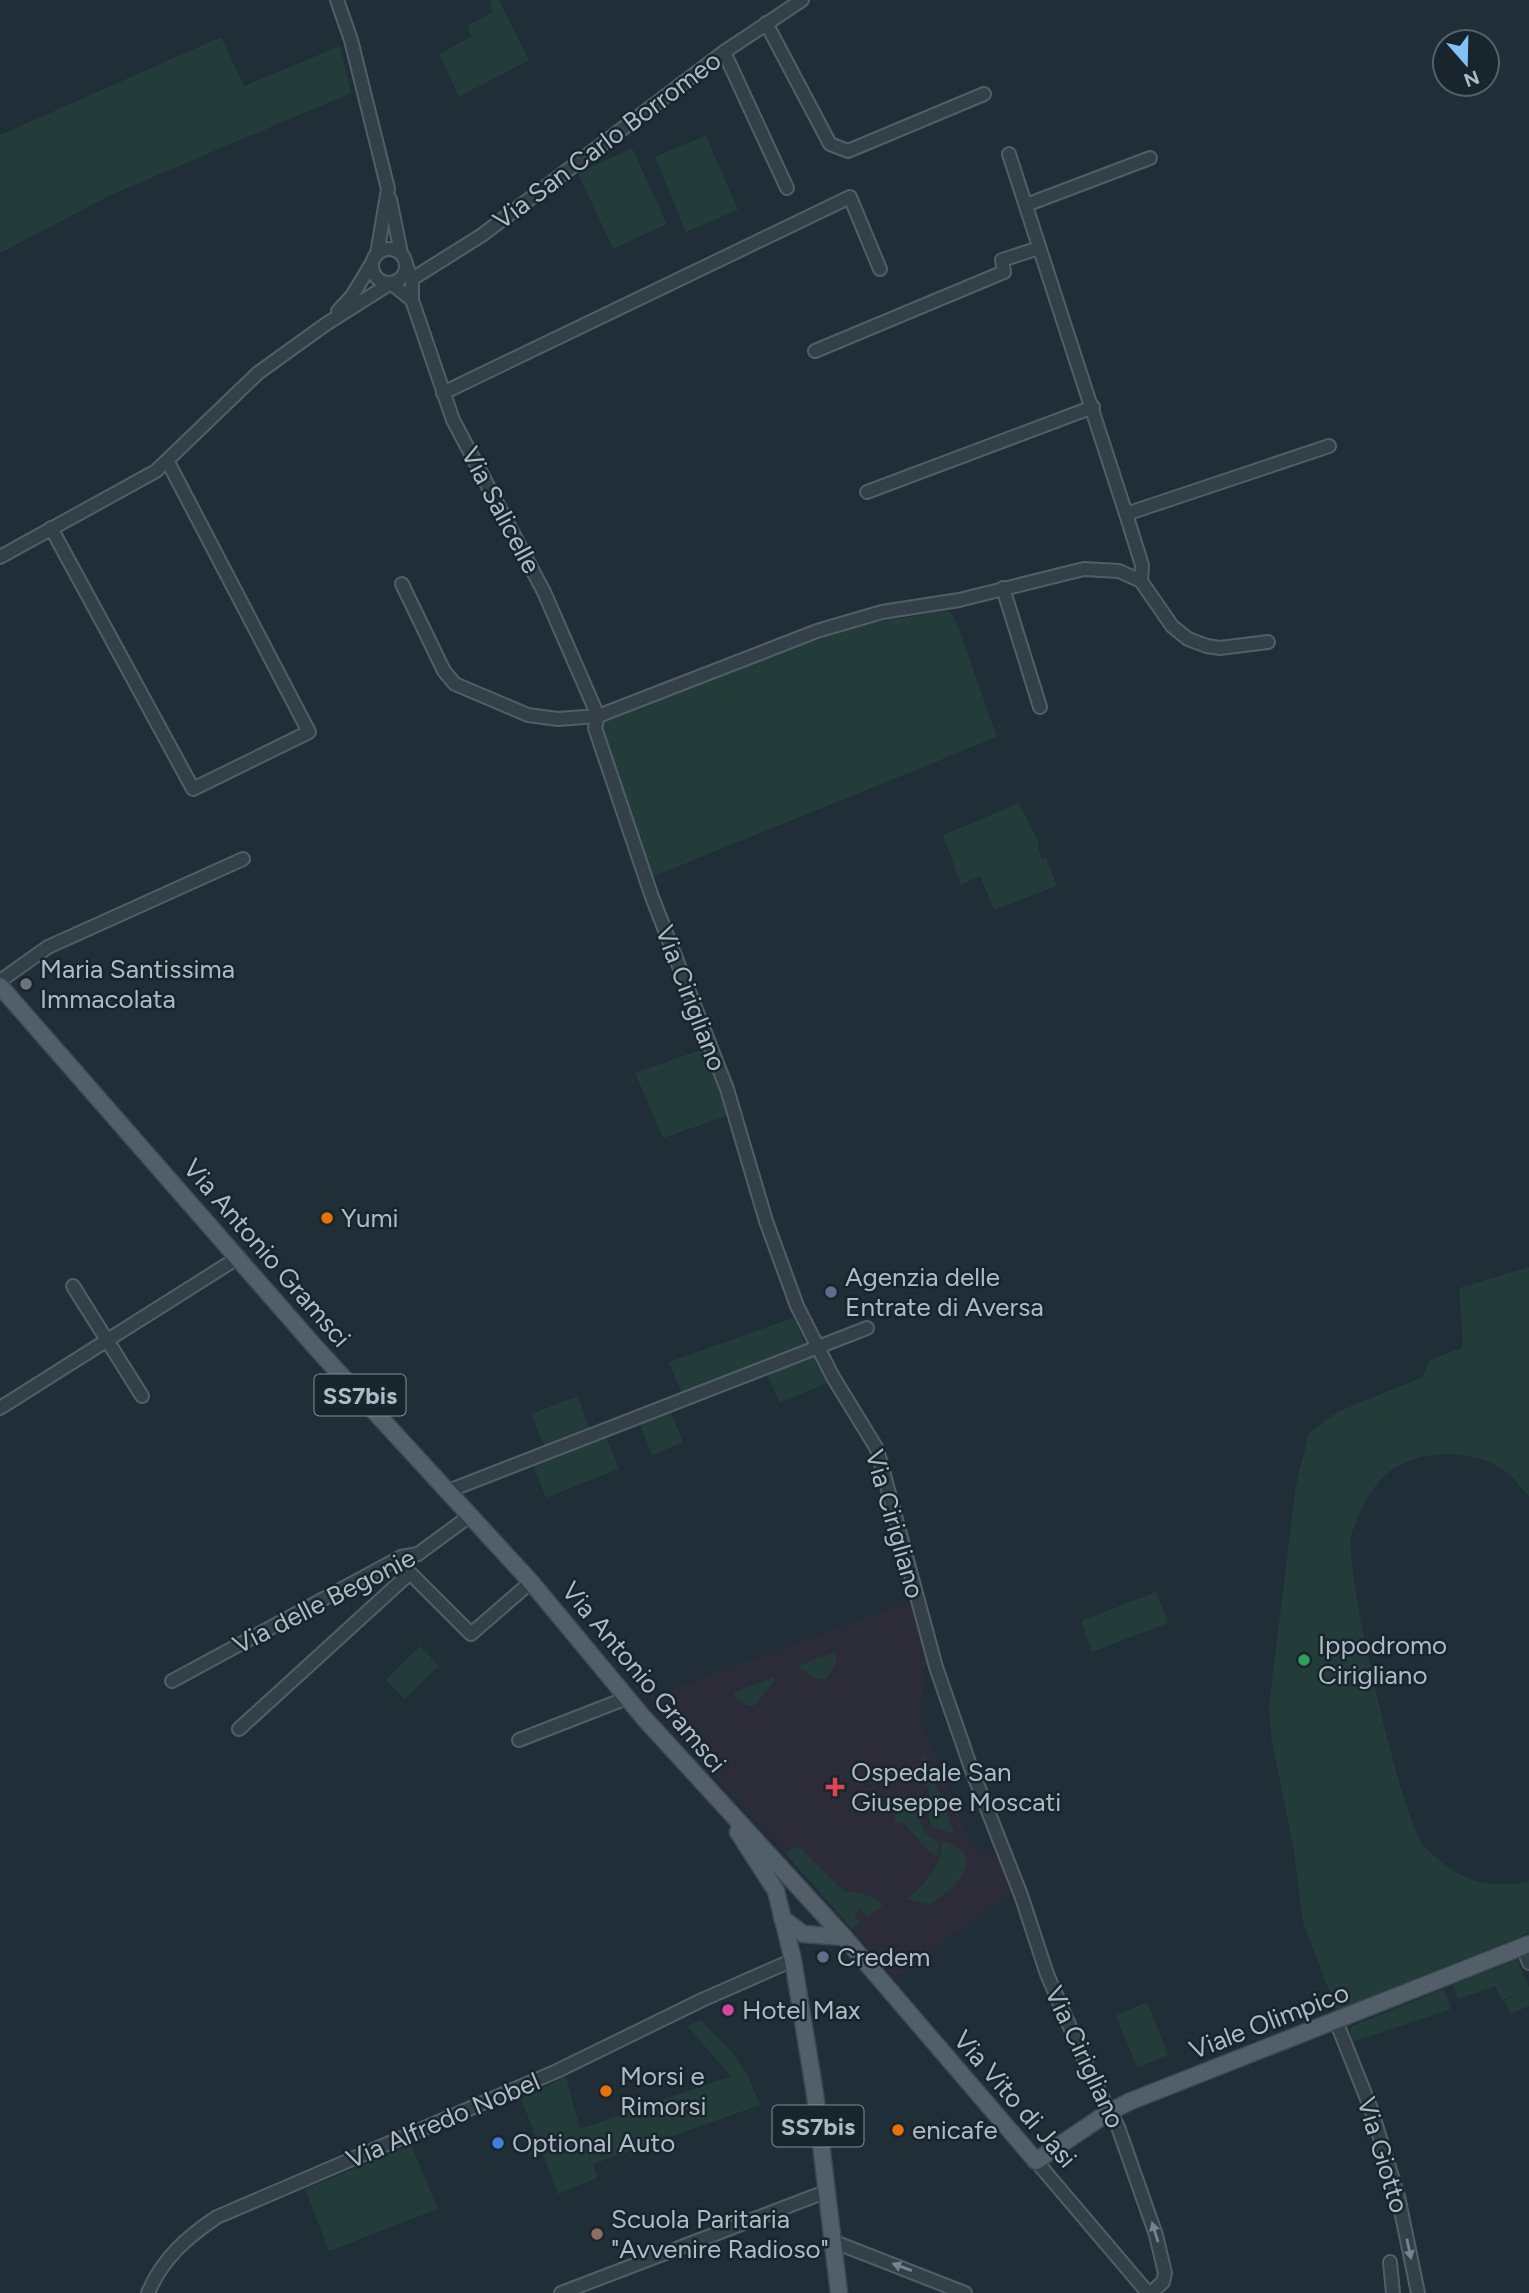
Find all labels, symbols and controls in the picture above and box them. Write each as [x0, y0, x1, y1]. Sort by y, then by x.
north arrow [1431, 28, 1501, 98]
street label: Via San Carlo Borromeo [487, 44, 727, 236]
text: N [1461, 65, 1482, 92]
street label: Via Salicelle [454, 441, 548, 579]
street label: Via Cirigliano [649, 921, 733, 1075]
place label: Maria Santissima Immacolata [40, 953, 235, 1015]
marker: Maria Santissima Immacolata [18, 976, 34, 992]
street label: Via Antonio Gramsci [177, 1152, 357, 1354]
place label: Yumi [341, 1202, 399, 1234]
marker: Yumi [319, 1210, 335, 1226]
place label: Agenzia delle Entrate di Aversa [845, 1261, 1044, 1323]
marker: Agenzia delle Entrate di Aversa [823, 1284, 839, 1300]
road number: SS7bis [314, 1374, 406, 1415]
street label: Via Cirigliano [859, 1446, 931, 1602]
street label: Via delle Begonie [227, 1541, 421, 1661]
street label: Via Antonio Gramsci [555, 1575, 733, 1779]
place label: Ippodromo Cirigliano [1318, 1629, 1447, 1691]
marker: Ippodromo Cirigliano [1296, 1652, 1312, 1668]
place label: Ospedale San Giuseppe Moscati [851, 1756, 1061, 1818]
marker: Ospedale San Giuseppe Moscati [825, 1777, 845, 1797]
place label: Credem [837, 1941, 930, 1973]
marker: Credem [815, 1949, 831, 1965]
street label: Viale Olimpico [1185, 1976, 1353, 2066]
street label: Via Cirigliano [1038, 1981, 1132, 2133]
place label: Hotel Max [742, 1994, 861, 2026]
marker: Hotel Max [720, 2002, 736, 2018]
street label: Via Vito di Jasi [947, 2024, 1083, 2174]
place label: Morsi e Rimorsi [620, 2060, 706, 2122]
street label: Via Alfredo Nobel [342, 2065, 544, 2175]
marker: Morsi e Rimorsi [598, 2083, 614, 2099]
street label: Via Giotto [1350, 2093, 1416, 2217]
road number: SS7bis [772, 2106, 864, 2146]
place label: enicafe [912, 2114, 998, 2146]
marker: enicafe [890, 2122, 906, 2138]
place label: Optional Auto [512, 2127, 675, 2159]
marker: Optional Auto [490, 2135, 506, 2151]
place label: Scuola Paritaria "Avvenire Radioso" [611, 2203, 829, 2265]
one-way arrow [1149, 2221, 1160, 2242]
marker: Scuola Paritaria "Avvenire Radioso" [589, 2226, 605, 2242]
one-way arrow [1404, 2238, 1415, 2260]
one-way arrow [891, 2262, 912, 2273]

